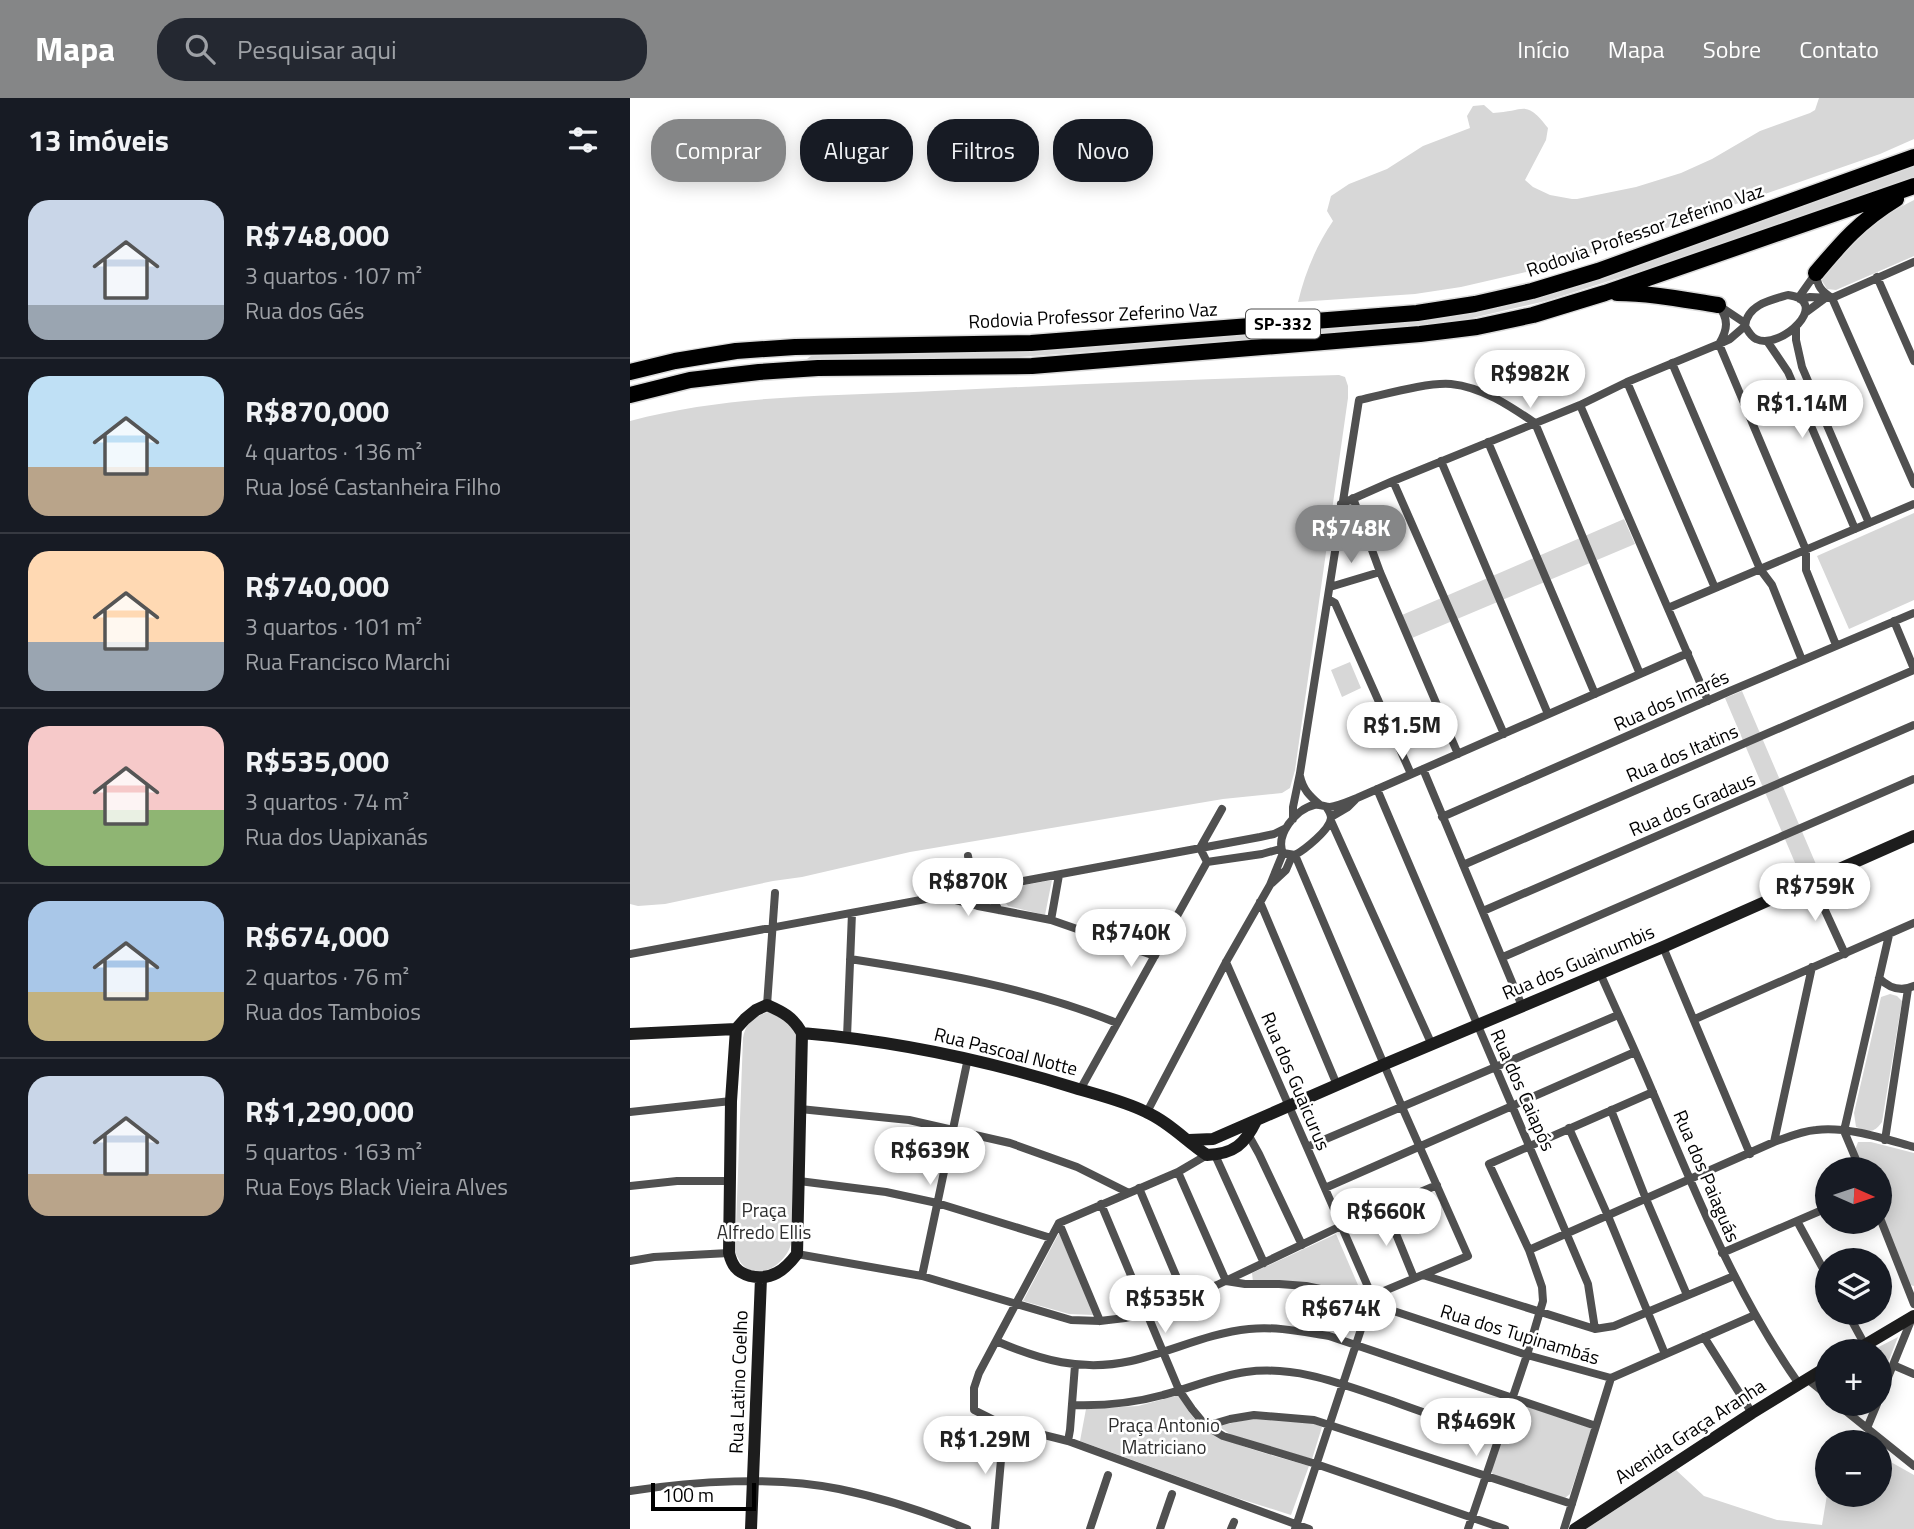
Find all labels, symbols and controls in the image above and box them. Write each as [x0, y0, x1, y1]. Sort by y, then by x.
search box [157, 18, 647, 81]
text: Mapa [35, 24, 115, 74]
icon: search [181, 30, 219, 68]
text: Pesquisar aqui [237, 30, 397, 69]
text: Início [1517, 31, 1570, 67]
text: Mapa [1608, 31, 1665, 67]
text: Sobre [1703, 31, 1761, 67]
text: Contato [1799, 31, 1879, 67]
text: 13 imóveis [28, 117, 169, 163]
chip: Comprar [651, 119, 786, 182]
chip: Alugar [800, 119, 913, 182]
chip: Filtros [927, 119, 1039, 182]
chip: Novo [1053, 119, 1153, 182]
icon: filters [564, 121, 602, 159]
street label: Rodovia Professor Zeferino Vaz [1522, 175, 1768, 284]
text: R$748,000 [245, 212, 389, 258]
icon: home [84, 228, 168, 312]
text: 3 quartos · 107 m² [245, 258, 422, 293]
text: Rua dos Gés [245, 293, 364, 328]
street label: Rodovia Professor Zeferino Vaz [968, 293, 1218, 336]
road number: SP-332 [1246, 309, 1320, 338]
pin: R$982K [1473, 350, 1587, 410]
text: R$982K [1490, 355, 1570, 390]
pin: R$1.14M [1737, 380, 1867, 440]
text: R$1.14M [1756, 385, 1848, 420]
text: R$870,000 [245, 388, 389, 434]
icon: home [84, 404, 168, 488]
text: 4 quartos · 136 m² [245, 434, 422, 469]
text: Rua José Castanheira Filho [245, 469, 501, 504]
pin: R$748K [1294, 505, 1408, 565]
text: R$748K [1311, 510, 1391, 545]
text: R$740,000 [245, 563, 389, 609]
icon: home [84, 579, 168, 663]
text: 3 quartos · 101 m² [245, 609, 422, 644]
text: Rua Francisco Marchi [245, 644, 450, 679]
street label: Rua dos Imarés [1609, 661, 1733, 738]
pin: R$1.5M [1345, 702, 1459, 762]
text: R$1.5M [1363, 707, 1441, 742]
street label: Rua dos Itatins [1621, 716, 1743, 789]
text: R$535,000 [245, 738, 389, 784]
icon: home [84, 754, 168, 838]
street label: Rua dos Gradaus [1624, 764, 1760, 843]
text: 3 quartos · 74 m² [245, 784, 409, 819]
text: Rua dos Uapixanás [245, 819, 428, 854]
pin: R$870K [911, 858, 1025, 918]
text: R$870K [928, 863, 1008, 898]
pin: R$759K [1758, 864, 1872, 923]
text: R$759K [1775, 868, 1855, 903]
pin: R$740K [1074, 910, 1188, 969]
text: R$674,000 [245, 913, 389, 959]
text: R$740K [1091, 914, 1171, 949]
street label: Rua dos Guainumbis [1497, 916, 1659, 1007]
icon: home [84, 929, 168, 1013]
text: 2 quartos · 76 m² [245, 959, 409, 994]
text: Rua dos Tamboios [245, 994, 421, 1029]
street label: Rua dos Guaicurus [1254, 1007, 1339, 1155]
street label: Rua Pascoal Notte [931, 1019, 1081, 1082]
street label: Rua dos Caiapós [1484, 1024, 1563, 1156]
text: R$1,290,000 [245, 1088, 414, 1134]
icon: home [84, 1104, 168, 1188]
street label: Rua dos Paiaguás [1667, 1105, 1748, 1247]
pin: R$639K [873, 1128, 987, 1187]
text: R$639K [890, 1132, 970, 1167]
text: 5 quartos · 163 m² [245, 1134, 422, 1169]
north arrow [1815, 1157, 1892, 1234]
map controls [1815, 1157, 1892, 1507]
text: Rua Eoys Black Vieira Alves [245, 1169, 508, 1204]
pin: R$660K [1329, 1188, 1443, 1248]
text: R$660K [1346, 1193, 1426, 1228]
park label: Praça Alfredo Ellis [717, 1195, 811, 1246]
button: layers [1815, 1248, 1892, 1325]
pin: R$535K [1108, 1276, 1222, 1335]
text: R$535K [1125, 1280, 1205, 1315]
pin: R$674K [1284, 1286, 1398, 1345]
text: R$674K [1301, 1290, 1381, 1325]
street label: Rua dos Tupinambás [1437, 1296, 1603, 1372]
street label: Rua Latino Coelho [721, 1310, 754, 1454]
button: + [1815, 1339, 1892, 1416]
street label: Avenida Graça Aranha [1609, 1371, 1771, 1490]
pin: R$469K [1419, 1398, 1533, 1458]
text: R$469K [1436, 1403, 1516, 1438]
park label: Praça Antonio Matriciano [1108, 1410, 1220, 1461]
pin: R$1.29M [920, 1416, 1050, 1476]
text: R$1.29M [939, 1421, 1031, 1456]
button: − [1815, 1430, 1892, 1507]
scale bar [651, 1480, 756, 1512]
text: 100 m [662, 1480, 714, 1509]

